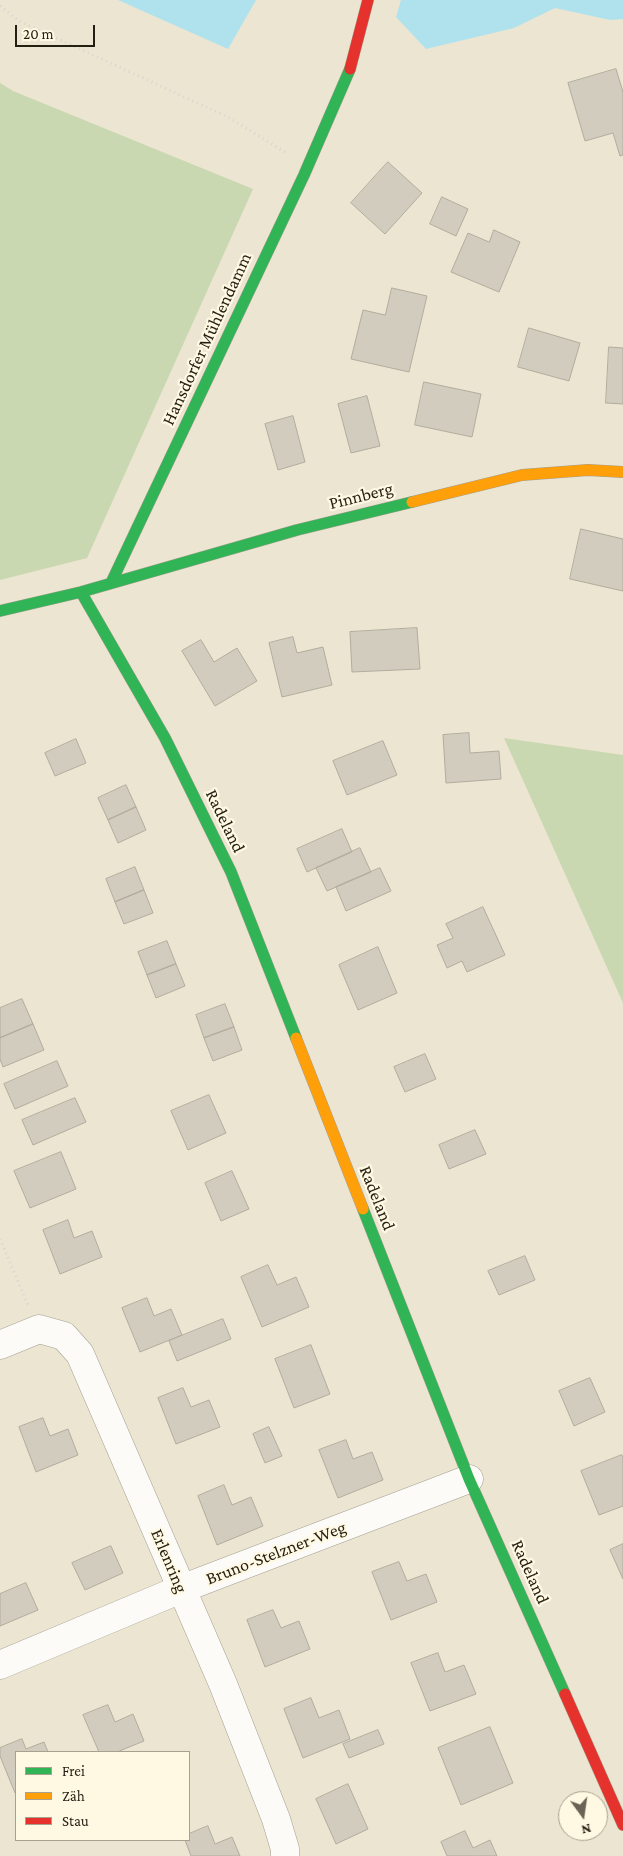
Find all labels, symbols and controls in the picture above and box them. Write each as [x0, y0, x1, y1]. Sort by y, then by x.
scale bar [18, 15, 98, 47]
text: 20 m [23, 26, 54, 42]
street label: Hansdorfer Mühlendamm [158, 249, 256, 429]
street label: Pinnberg [327, 478, 395, 514]
street label: Radeland [200, 786, 250, 856]
street label: Radeland [354, 1163, 400, 1233]
street label: Bruno-Stelzner-Weg [203, 1516, 349, 1590]
street label: Erlenring [146, 1526, 192, 1596]
street label: Radeland [506, 1537, 554, 1607]
legend [15, 1751, 190, 1841]
text: Frei [62, 1763, 85, 1779]
text: Zäh [62, 1788, 85, 1804]
north arrow [558, 1791, 608, 1841]
text: Stau [62, 1813, 89, 1829]
text: N [580, 1821, 593, 1838]

